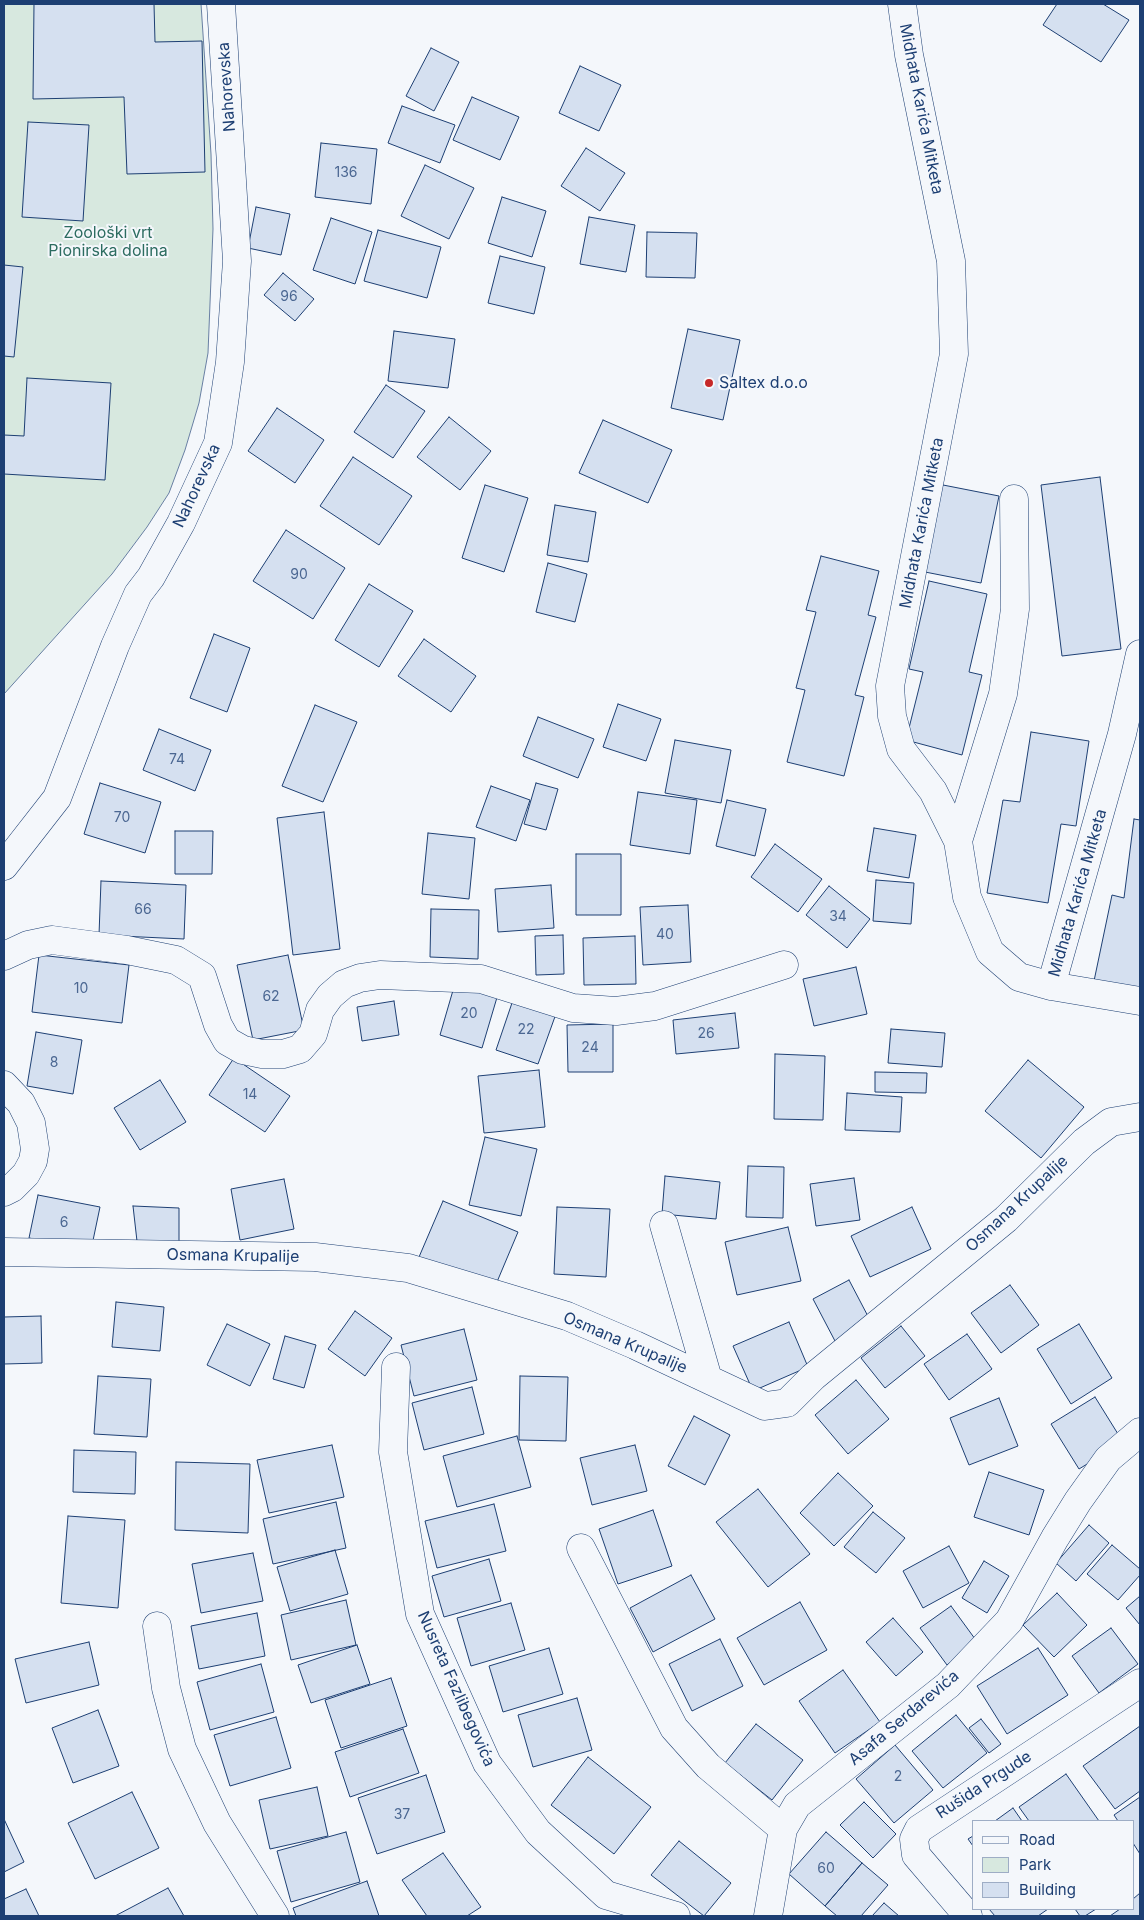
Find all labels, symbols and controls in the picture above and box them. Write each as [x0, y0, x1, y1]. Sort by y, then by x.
street label: Midhata Karića Mitketa [895, 22, 947, 196]
street label: Nahorevska [214, 41, 240, 133]
house number: 136 [334, 165, 358, 181]
park label: Zoološki vrt Pionirska dolina [48, 223, 168, 261]
house number: 96 [280, 289, 298, 305]
place label: Saltex d.o.o [719, 373, 808, 393]
marker: Saltex d.o.o [703, 377, 715, 389]
street label: Midhata Karića Mitketa [896, 436, 948, 610]
street label: Nahorevska [169, 441, 225, 531]
house number: 90 [290, 567, 308, 583]
house number: 74 [169, 752, 185, 768]
street label: Midhata Karića Mitketa [1045, 807, 1111, 979]
house number: 70 [114, 810, 130, 826]
house number: 66 [134, 902, 152, 918]
house number: 34 [829, 909, 847, 925]
house number: 40 [656, 927, 674, 943]
house number: 10 [74, 981, 88, 997]
house number: 62 [262, 989, 280, 1005]
house number: 20 [460, 1006, 478, 1022]
house number: 22 [517, 1022, 535, 1038]
house number: 26 [697, 1026, 715, 1042]
house number: 24 [581, 1040, 599, 1056]
house number: 8 [50, 1055, 58, 1071]
house number: 14 [243, 1087, 257, 1103]
street label: Osmana Krupalije [962, 1152, 1072, 1256]
house number: 6 [60, 1215, 68, 1231]
street label: Osmana Krupalije [166, 1245, 300, 1267]
street label: Osmana Krupalije [560, 1308, 690, 1378]
street label: Nusreta Fazlibegovića [413, 1608, 499, 1770]
street label: Asafa Serdarevića [845, 1666, 963, 1770]
street label: Rušida Prgude [933, 1747, 1035, 1823]
house number: 2 [894, 1769, 902, 1785]
house number: 37 [394, 1807, 410, 1823]
legend [972, 1820, 1134, 1910]
text: Road [1019, 1830, 1055, 1849]
text: Park [1019, 1855, 1051, 1874]
house number: 60 [817, 1861, 835, 1877]
text: Building [1019, 1880, 1076, 1899]

